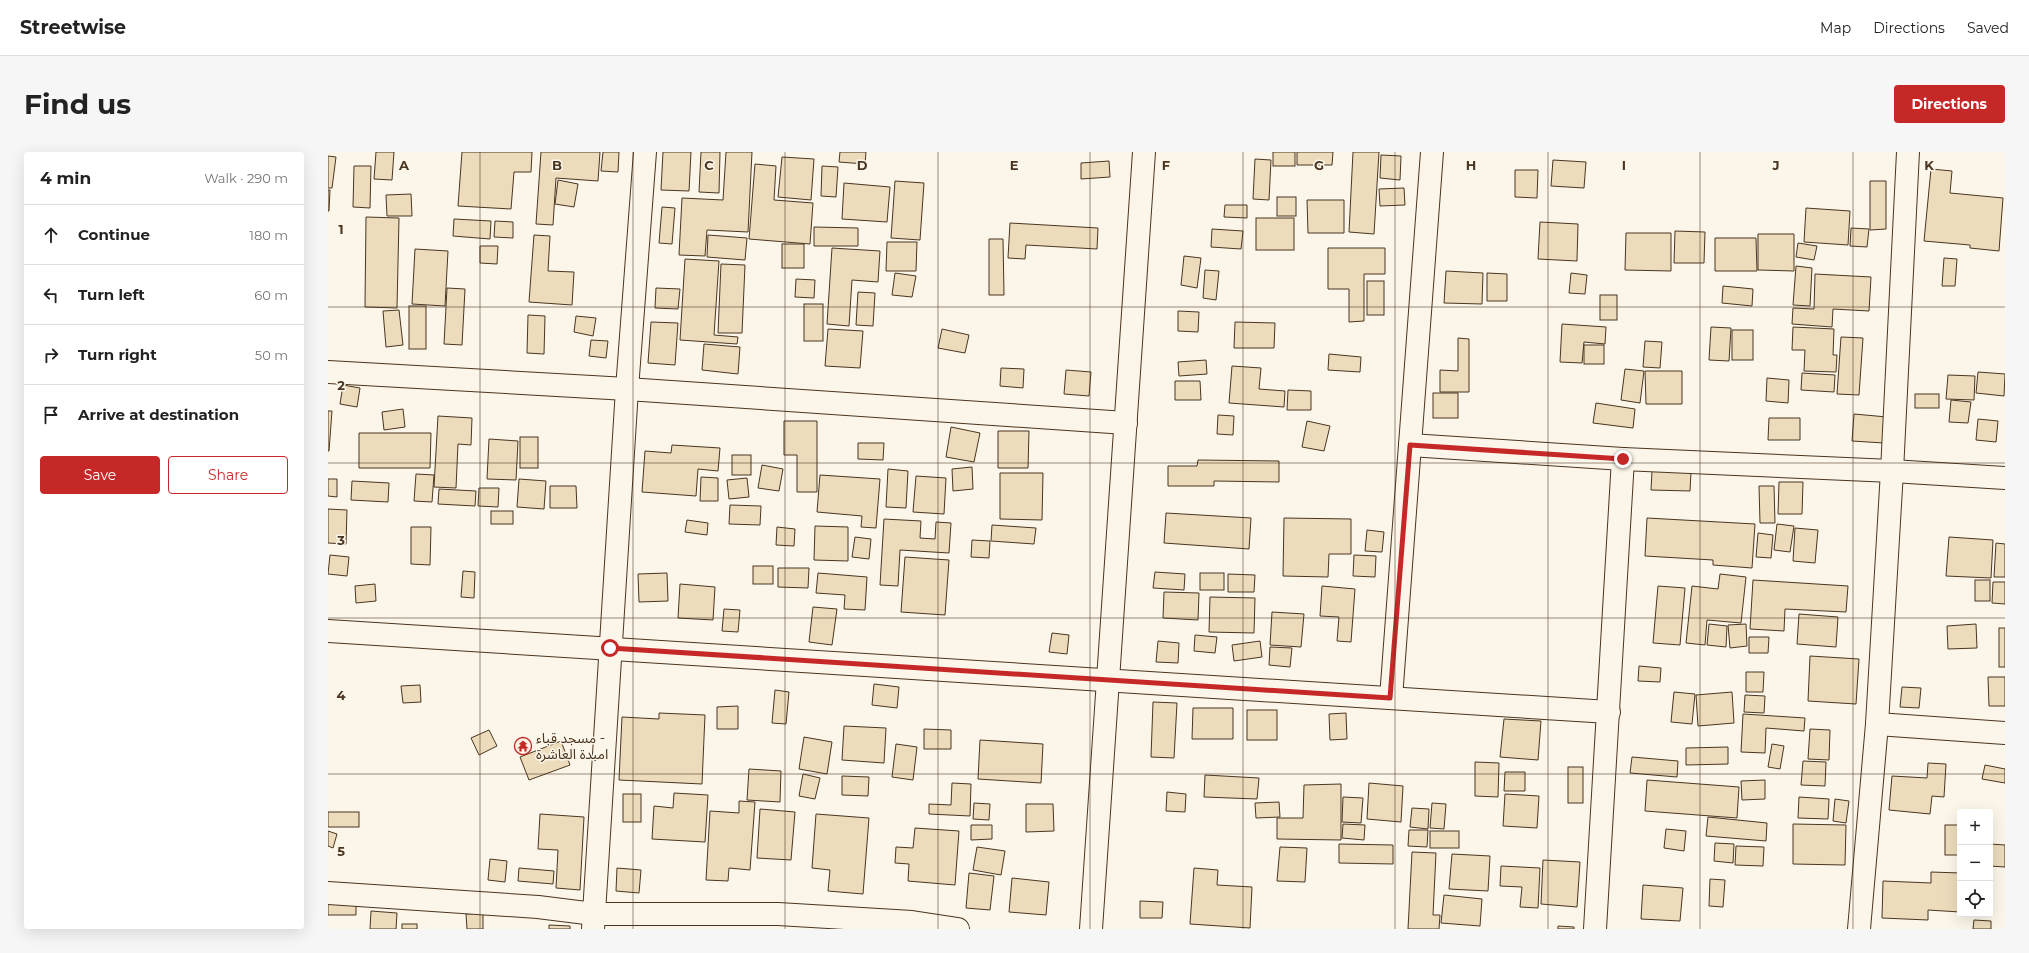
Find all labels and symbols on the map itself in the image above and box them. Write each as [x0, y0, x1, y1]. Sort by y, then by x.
text: A [398, 157, 410, 173]
text: B [552, 157, 562, 173]
text: C [704, 157, 714, 173]
text: D [857, 157, 868, 173]
text: E [1010, 157, 1019, 173]
text: F [1162, 157, 1170, 173]
text: G [1314, 157, 1324, 173]
text: H [1466, 157, 1476, 173]
text: I [1622, 157, 1626, 173]
text: J [1771, 157, 1780, 173]
text: K [1924, 157, 1934, 173]
text: 1 [338, 221, 344, 237]
text: 2 [337, 377, 345, 393]
route end [1614, 450, 1632, 468]
text: 3 [336, 532, 345, 548]
route start [601, 639, 619, 657]
text: 4 [337, 687, 346, 703]
place label: مسجد قباء - امبدة العاشرة [536, 729, 608, 763]
temple icon: مسجد قباء - امبدة العاشرة [513, 736, 533, 756]
text: 5 [337, 843, 345, 859]

